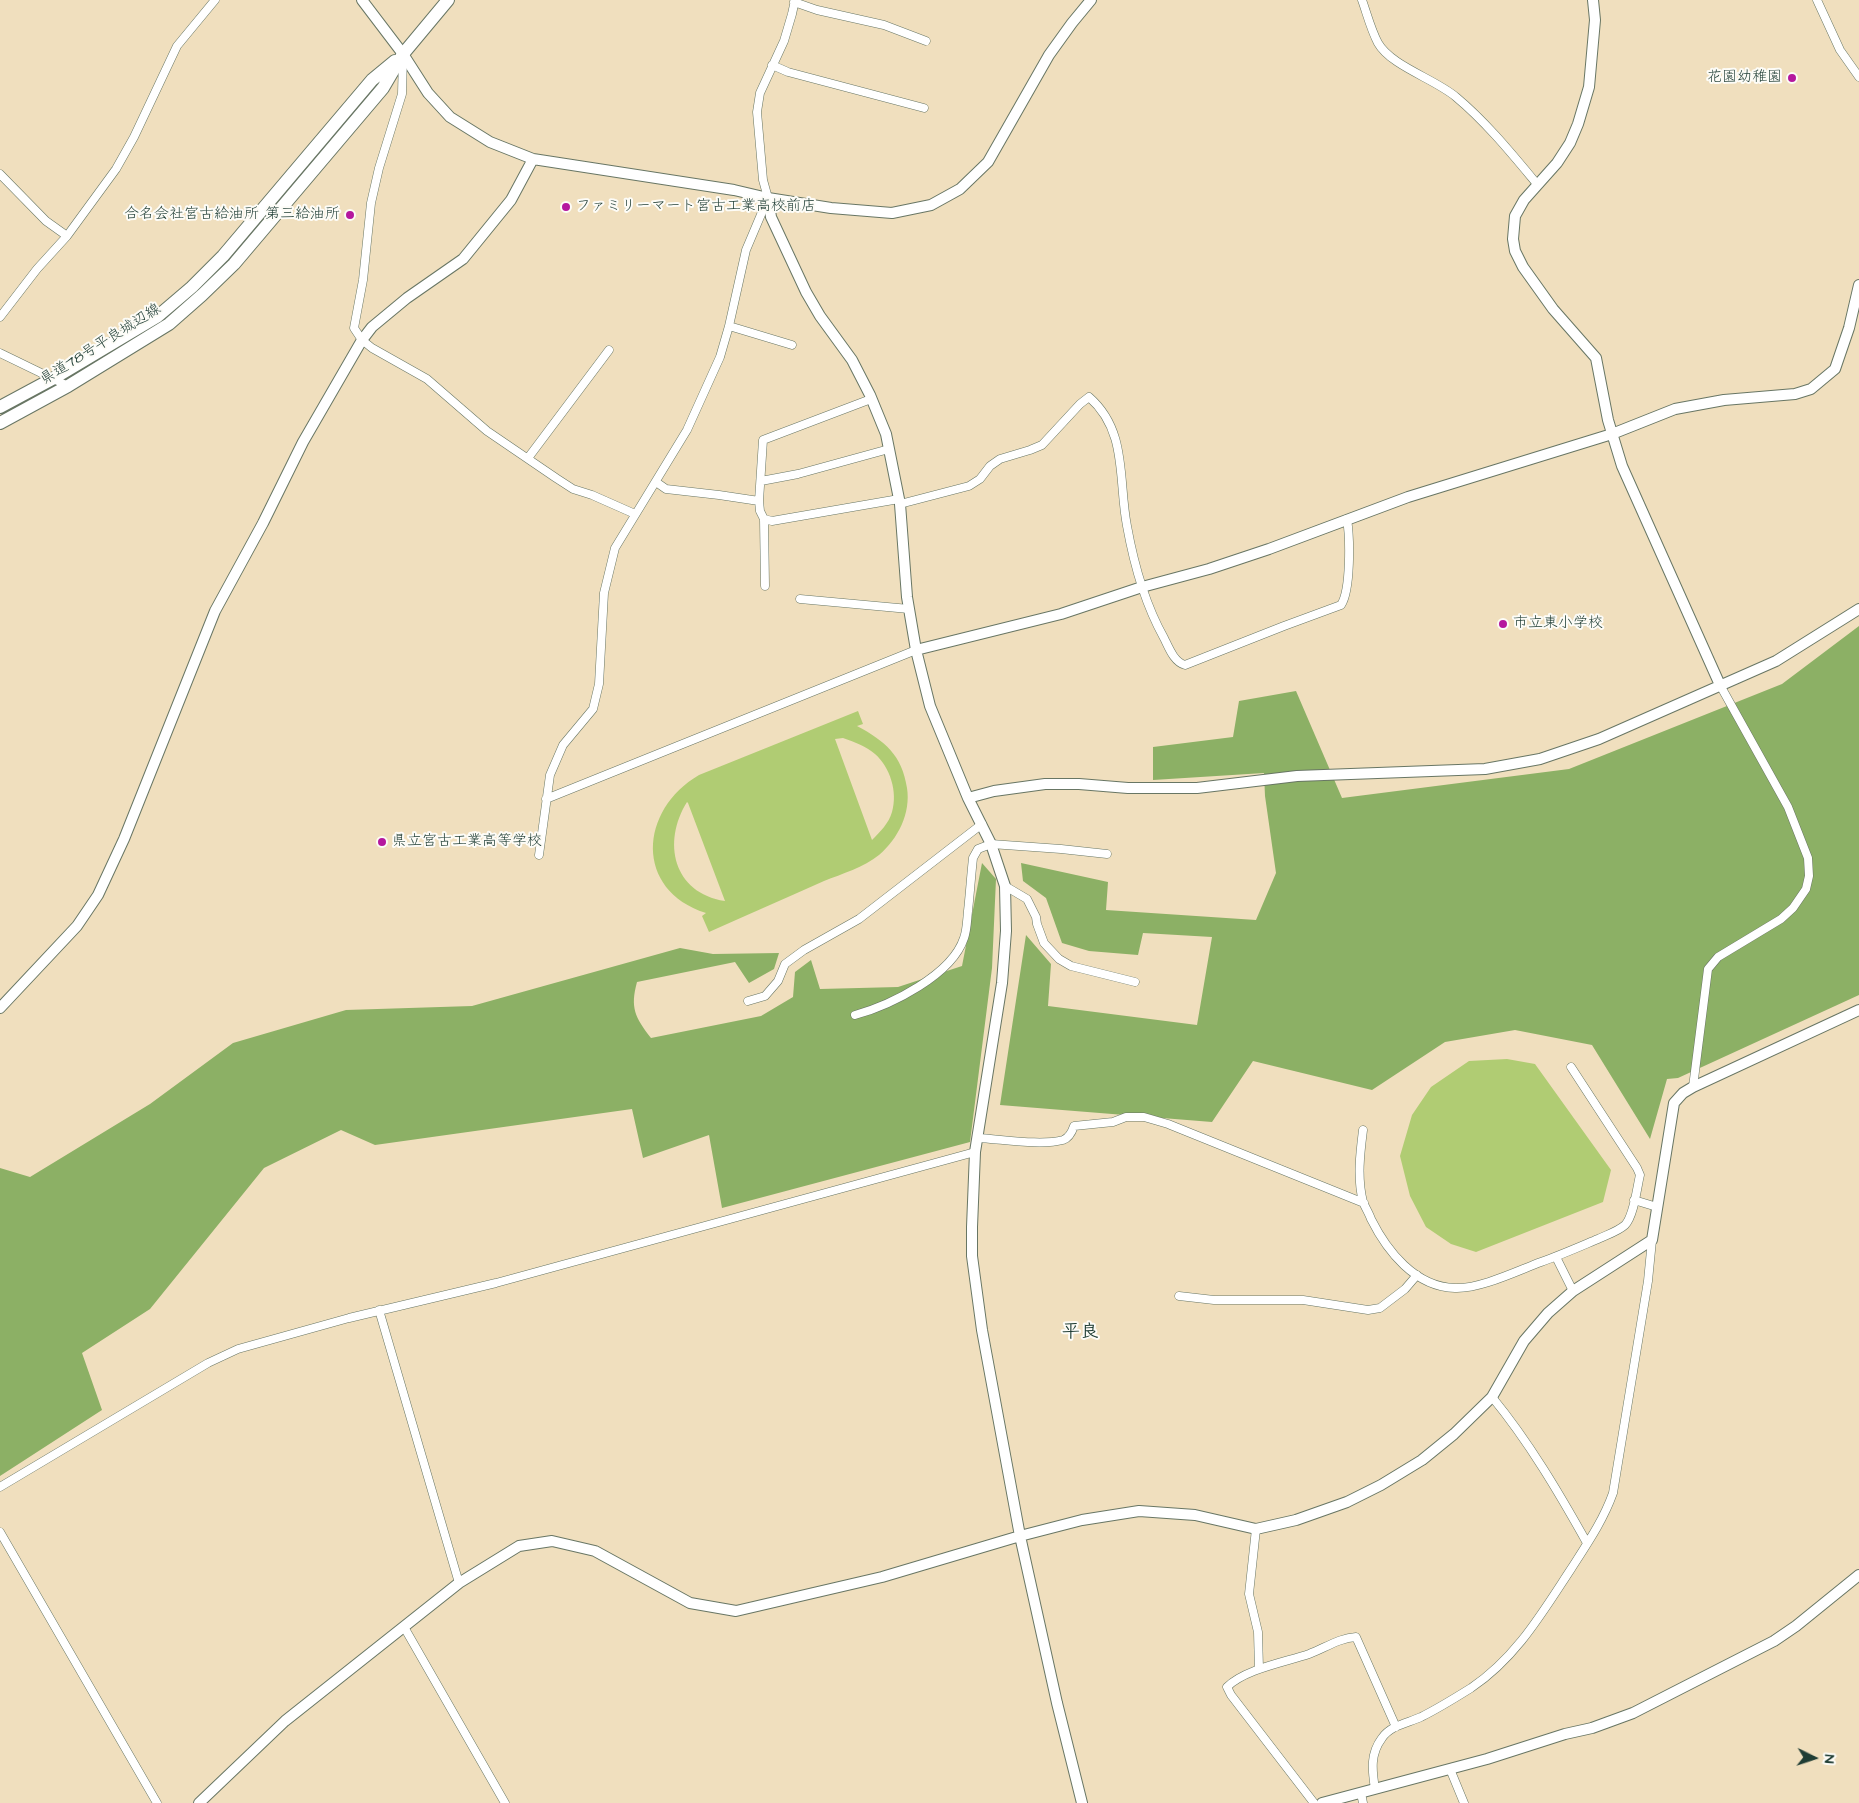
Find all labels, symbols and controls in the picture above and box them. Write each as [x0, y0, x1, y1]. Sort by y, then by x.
place label: 花園幼稚園 [1707, 69, 1782, 87]
marker: 花園幼稚園 [1786, 72, 1798, 84]
place label: ファミリーマート宮古工業高校前店 [576, 198, 816, 216]
marker: ファミリーマート宮古工業高校前店 [560, 201, 572, 213]
place label: 合名会社宮古給油所 第三給油所 [124, 206, 340, 224]
marker: 合名会社宮古給油所 第三給油所 [344, 209, 356, 221]
street label: 県道78号平良城辺線 [37, 301, 165, 389]
place label: 市立東小学校 [1513, 615, 1603, 633]
marker: 市立東小学校 [1497, 618, 1509, 630]
place label: 県立宮古工業高等学校 [392, 833, 542, 851]
marker: 県立宮古工業高等学校 [376, 836, 388, 848]
district label: 平良 [1062, 1322, 1098, 1344]
north arrow [1789, 1733, 1839, 1783]
text: N [1819, 1754, 1839, 1764]

